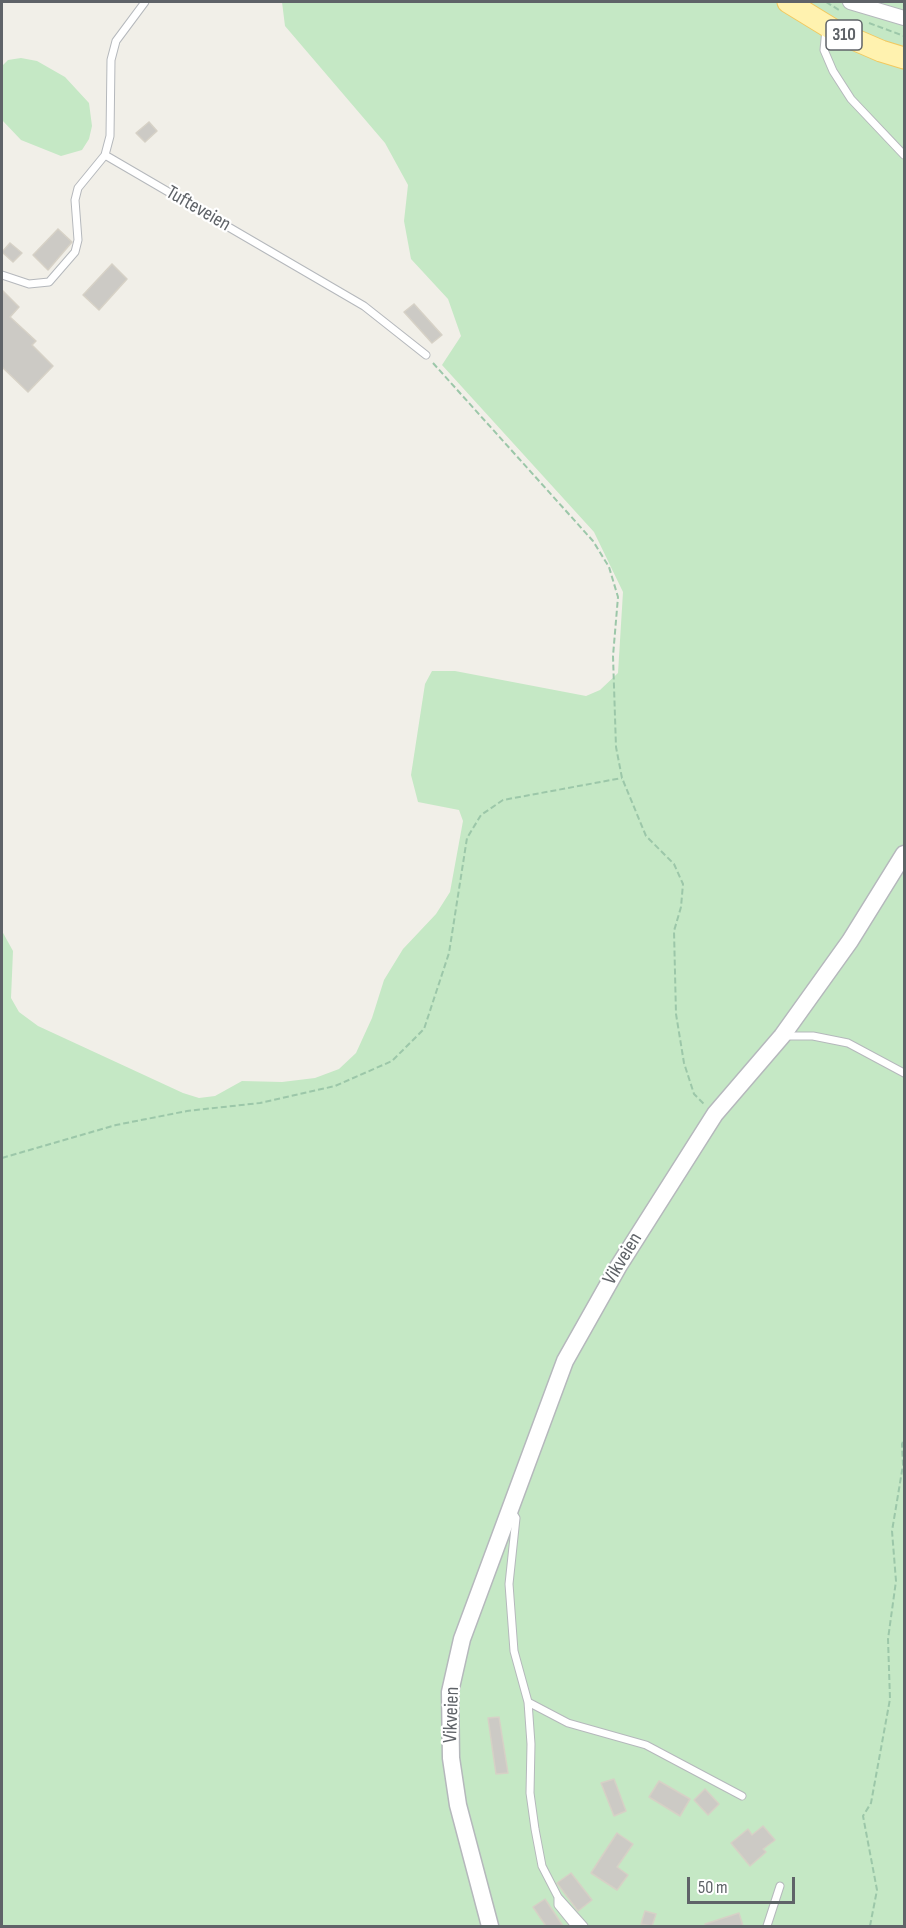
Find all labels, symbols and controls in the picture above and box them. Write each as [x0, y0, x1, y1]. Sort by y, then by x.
road number: 310 [826, 20, 862, 50]
street label: Tufteveien [161, 181, 235, 237]
street label: Vikveien [598, 1229, 648, 1289]
street label: Vikveien [439, 1686, 465, 1744]
scale bar [690, 1865, 798, 1903]
text: 50 m [698, 1877, 728, 1898]

